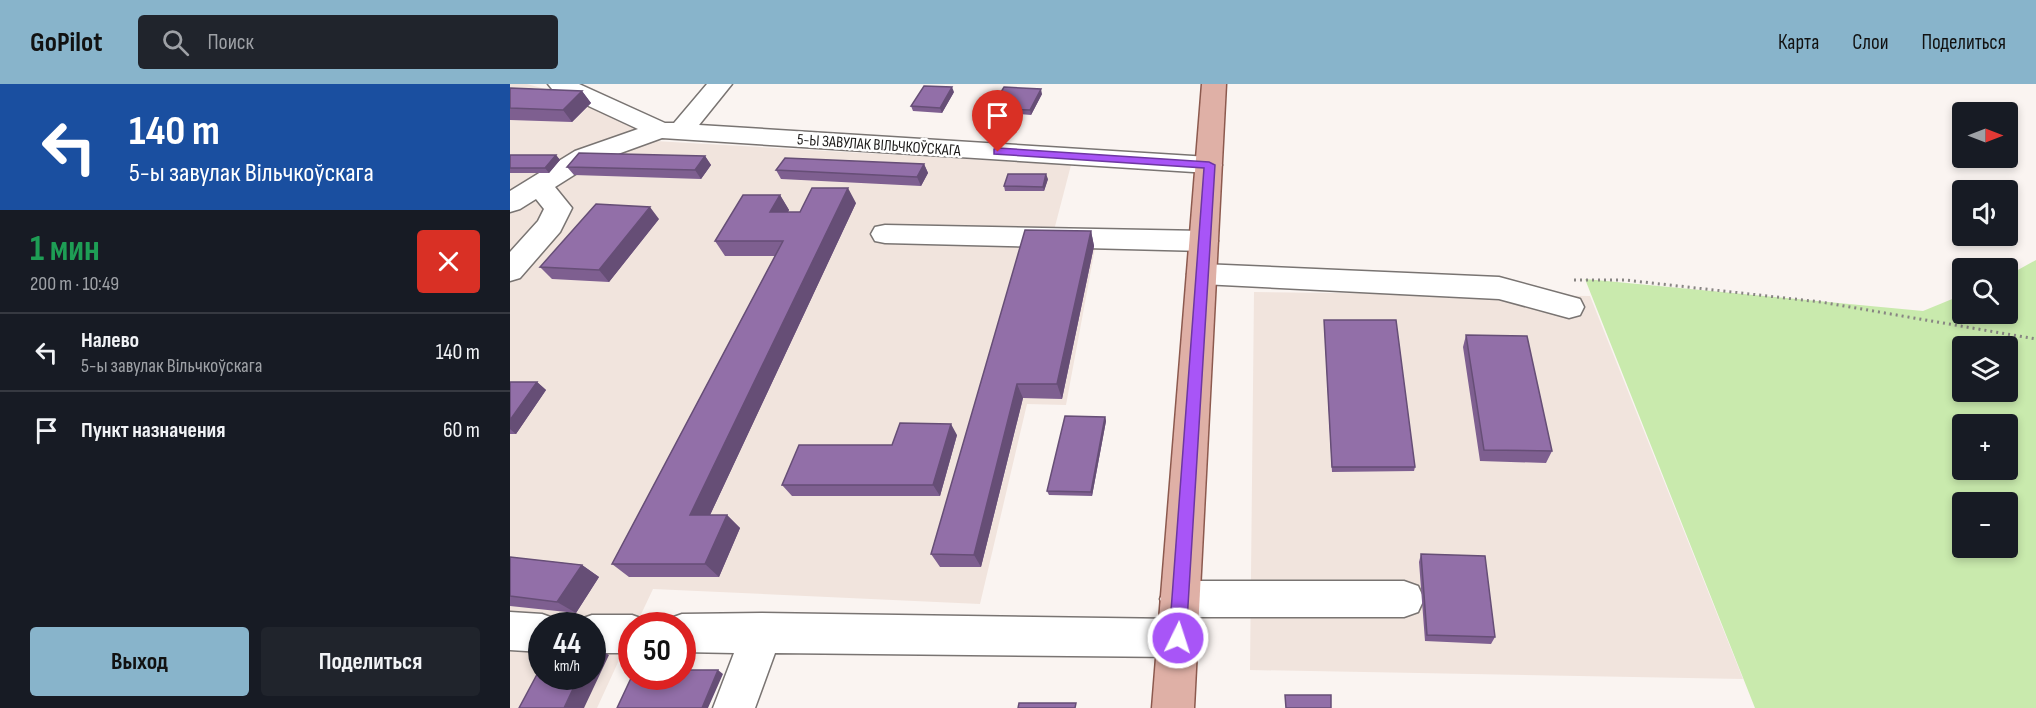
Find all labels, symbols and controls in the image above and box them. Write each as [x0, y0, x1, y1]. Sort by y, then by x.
search box [138, 15, 558, 69]
text: GoPilot [30, 26, 102, 59]
icon: search [159, 26, 192, 59]
text: Поиск [207, 29, 254, 56]
text: Карта [1778, 30, 1819, 55]
text: Слои [1852, 30, 1888, 55]
text: Поделиться [1921, 30, 2006, 55]
pin [972, 90, 1023, 152]
icon: arrive [981, 99, 1014, 132]
north arrow [1952, 102, 2018, 168]
map controls [1952, 102, 2018, 558]
text: 140 m [129, 106, 220, 157]
icon: left [30, 108, 108, 186]
street label: 5-Ы ЗАВУЛАК ВІЛЬЧКОЎСКАГА [796, 130, 961, 161]
text: 5-ы завулак Вільчкоўскага [129, 157, 374, 189]
button: sound [1952, 180, 2018, 246]
text: 1 мин [30, 228, 100, 271]
button: close [417, 230, 480, 293]
button: search [1952, 258, 2018, 324]
text: 200 m · 10:49 [30, 272, 119, 296]
text: Налево [81, 327, 139, 354]
icon: left [30, 336, 63, 369]
button: layers [1952, 336, 2018, 402]
text: 140 m [436, 339, 480, 366]
text: 5-ы завулак Вільчкоўскага [81, 354, 262, 378]
icon: arrive [30, 414, 63, 447]
button: + [1952, 414, 2018, 480]
text: Пункт назначения [81, 417, 225, 444]
text: 60 m [443, 417, 480, 444]
button: − [1952, 492, 2018, 558]
position arrow [1146, 606, 1210, 670]
speed limit sign: 50 [618, 612, 696, 690]
text: 44 [553, 626, 581, 662]
button: Выход [30, 627, 249, 696]
button: Поделиться [261, 627, 480, 696]
text: km/h [554, 657, 580, 676]

